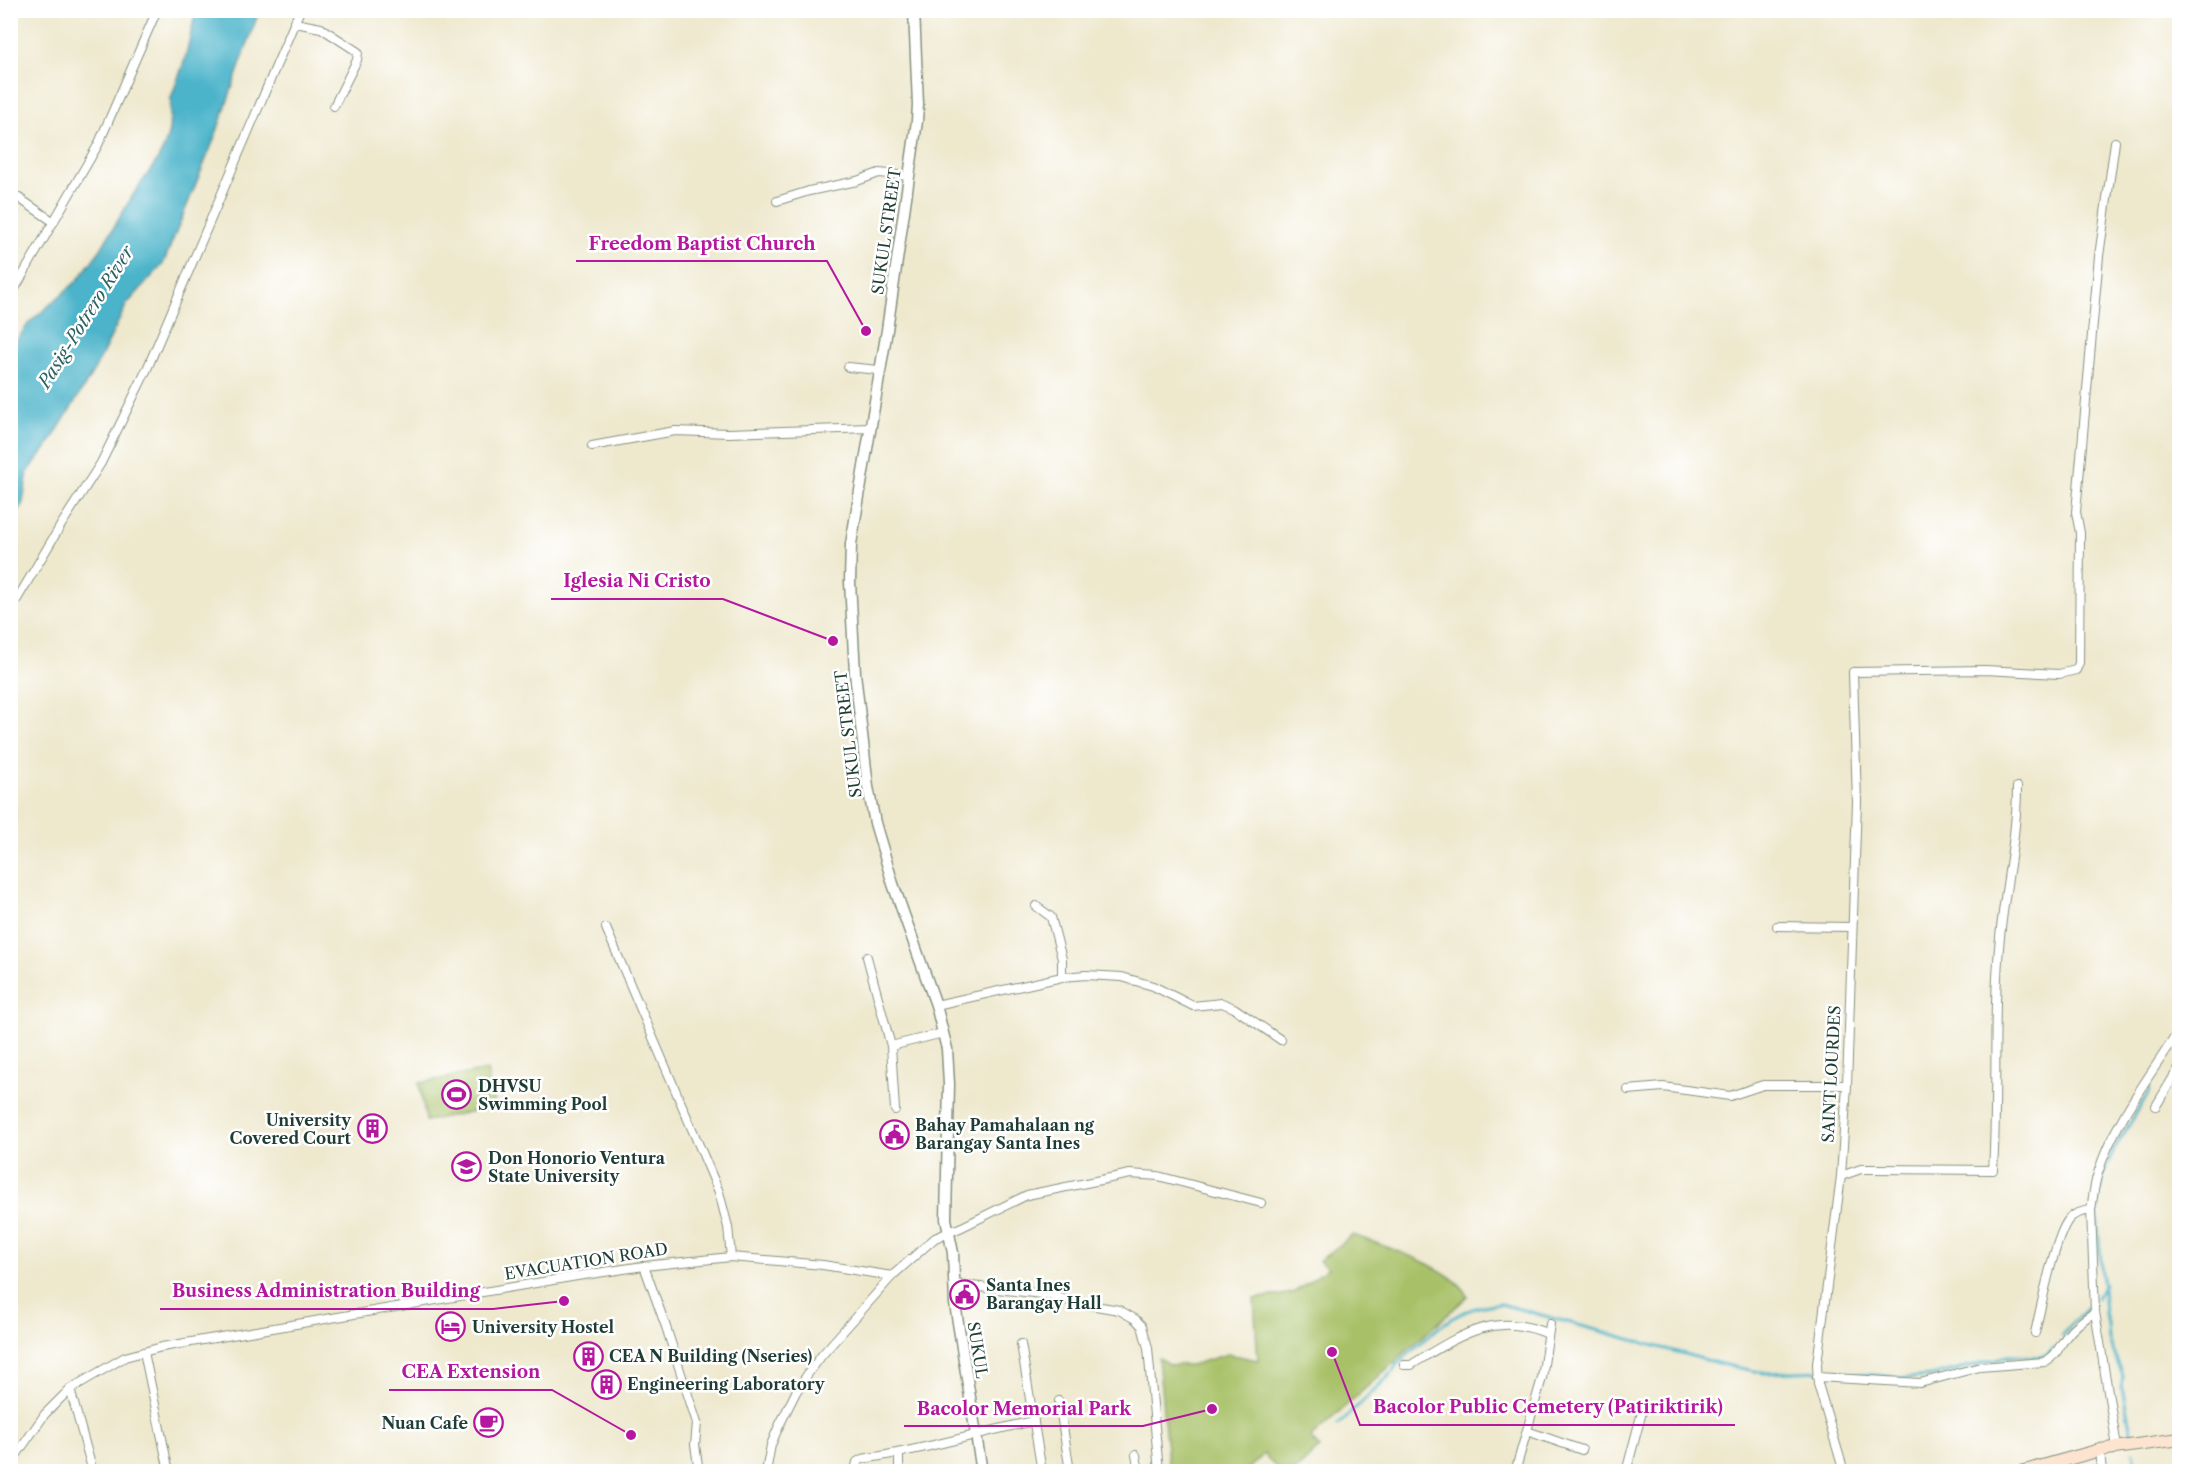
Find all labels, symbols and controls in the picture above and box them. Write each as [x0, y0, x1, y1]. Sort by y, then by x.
street label: SUKUL STREET [867, 166, 905, 296]
callout: Freedom Baptist Church [576, 225, 827, 261]
text: Freedom Baptist Church [588, 233, 816, 255]
water label: Pasig-Potrero River [32, 241, 139, 394]
callout: Iglesia Ni Cristo [551, 563, 723, 599]
text: Iglesia Ni Cristo [563, 570, 711, 592]
street label: SUKUL STREET [830, 669, 866, 799]
street label: SAINT LOURDES [1817, 1005, 1845, 1143]
place label: DHVSU Swimming Pool [478, 1076, 608, 1114]
sports icon: DHVSU Swimming Pool [441, 1079, 473, 1111]
place label: University Covered Court [230, 1110, 352, 1148]
building icon: University Covered Court [356, 1113, 388, 1145]
place label: Bahay Pamahalaan ng Barangay Santa Ines [915, 1115, 1095, 1153]
public building icon: Bahay Pamahalaan ng Barangay Santa Ines [878, 1118, 910, 1150]
place label: Don Honorio Ventura State University [488, 1148, 666, 1186]
school or university icon: Don Honorio Ventura State University [451, 1151, 483, 1183]
street label: EVACUATION ROAD [503, 1238, 669, 1284]
callout: Business Administration Building [160, 1273, 493, 1309]
place label: Santa Ines Barangay Hall [986, 1275, 1102, 1313]
public building icon: Santa Ines Barangay Hall [949, 1278, 981, 1310]
text: Business Administration Building [172, 1280, 481, 1302]
hotel icon: University Hostel [435, 1311, 467, 1343]
place label: University Hostel [472, 1317, 615, 1337]
street label: SUKUL [964, 1320, 992, 1380]
building icon: CEA N Building (Nseries) [572, 1340, 604, 1372]
place label: CEA N Building (Nseries) [609, 1346, 812, 1366]
callout: CEA Extension [389, 1354, 552, 1390]
text: CEA Extension [402, 1361, 541, 1383]
building icon: Engineering Laboratory [590, 1368, 622, 1400]
place label: Engineering Laboratory [627, 1374, 826, 1394]
callout: Bacolor Public Cemetery (Patiriktirik) [1360, 1389, 1735, 1425]
callout: Bacolor Memorial Park [904, 1390, 1143, 1426]
text: Bacolor Public Cemetery (Patiriktirik) [1373, 1396, 1723, 1418]
text: Bacolor Memorial Park [917, 1398, 1132, 1420]
cafe icon: Nuan Cafe [473, 1407, 505, 1439]
place label: Nuan Cafe [381, 1413, 468, 1433]

